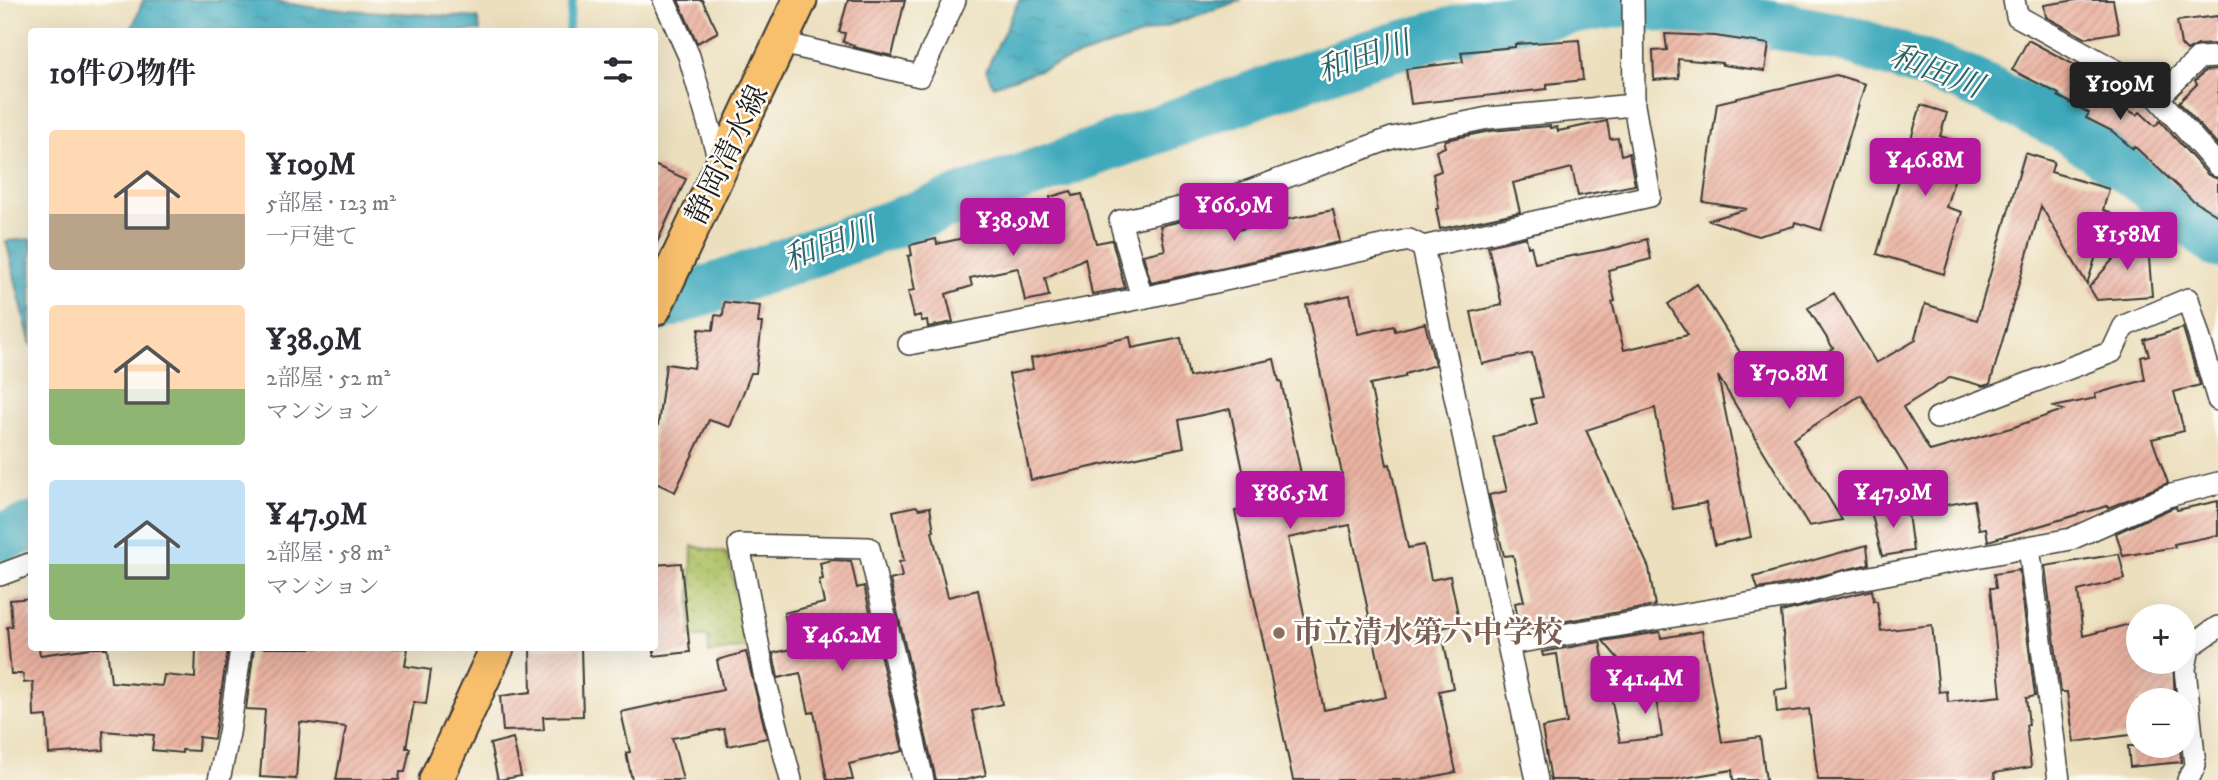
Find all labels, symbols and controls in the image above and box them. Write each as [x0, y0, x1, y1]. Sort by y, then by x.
water label: 和田川 [1312, 23, 1419, 92]
water label: 和田川 [1884, 36, 1991, 109]
icon: filters [599, 51, 637, 89]
text: 10件の物件 [49, 56, 196, 93]
pin: ¥109M [2071, 62, 2169, 122]
text: ¥109M [2086, 70, 2154, 99]
street label: 静岡清水線 [678, 79, 778, 231]
pin: ¥46.8M [1868, 138, 1982, 198]
text: ¥46.8M [1886, 146, 1964, 175]
text: ¥109M [266, 147, 356, 184]
icon: home [105, 158, 189, 242]
pin: ¥66.9M [1177, 184, 1291, 243]
text: 5部屋 · 123 m² [266, 189, 396, 218]
text: ¥66.9M [1195, 191, 1273, 220]
pin: ¥38.9M [956, 198, 1070, 258]
text: ¥38.9M [976, 206, 1050, 235]
water label: 和田川 [778, 210, 885, 281]
pin: ¥158M [2078, 212, 2176, 272]
text: ¥158M [2093, 220, 2161, 249]
text: 一戸建て [266, 223, 358, 252]
text: ¥38.9M [266, 322, 362, 359]
icon: home [105, 333, 189, 417]
pin: ¥70.8M [1732, 352, 1846, 411]
text: ¥70.8M [1750, 359, 1828, 388]
text: 2部屋 · 52 m² [266, 364, 390, 393]
text: マンション [266, 398, 380, 427]
pin: ¥47.9M [1836, 470, 1950, 530]
pin: ¥86.5M [1233, 472, 1347, 531]
text: ¥47.9M [1854, 478, 1932, 507]
text: ¥86.5M [1252, 479, 1328, 508]
text: ¥47.9M [266, 497, 368, 534]
icon: home [105, 508, 189, 592]
text: 2部屋 · 58 m² [266, 539, 391, 568]
text: マンション [266, 573, 380, 602]
map controls [2126, 604, 2196, 758]
button: + [2126, 604, 2196, 674]
pin: ¥46.2M [785, 614, 899, 673]
place label: 市立清水第六中学校 [1293, 615, 1563, 652]
text: ¥46.2M [803, 621, 881, 650]
marker: 市立清水第六中学校 [1271, 625, 1287, 641]
pin: ¥41.4M [1588, 656, 1702, 716]
text: ¥41.4M [1606, 664, 1684, 693]
button: − [2126, 688, 2196, 758]

